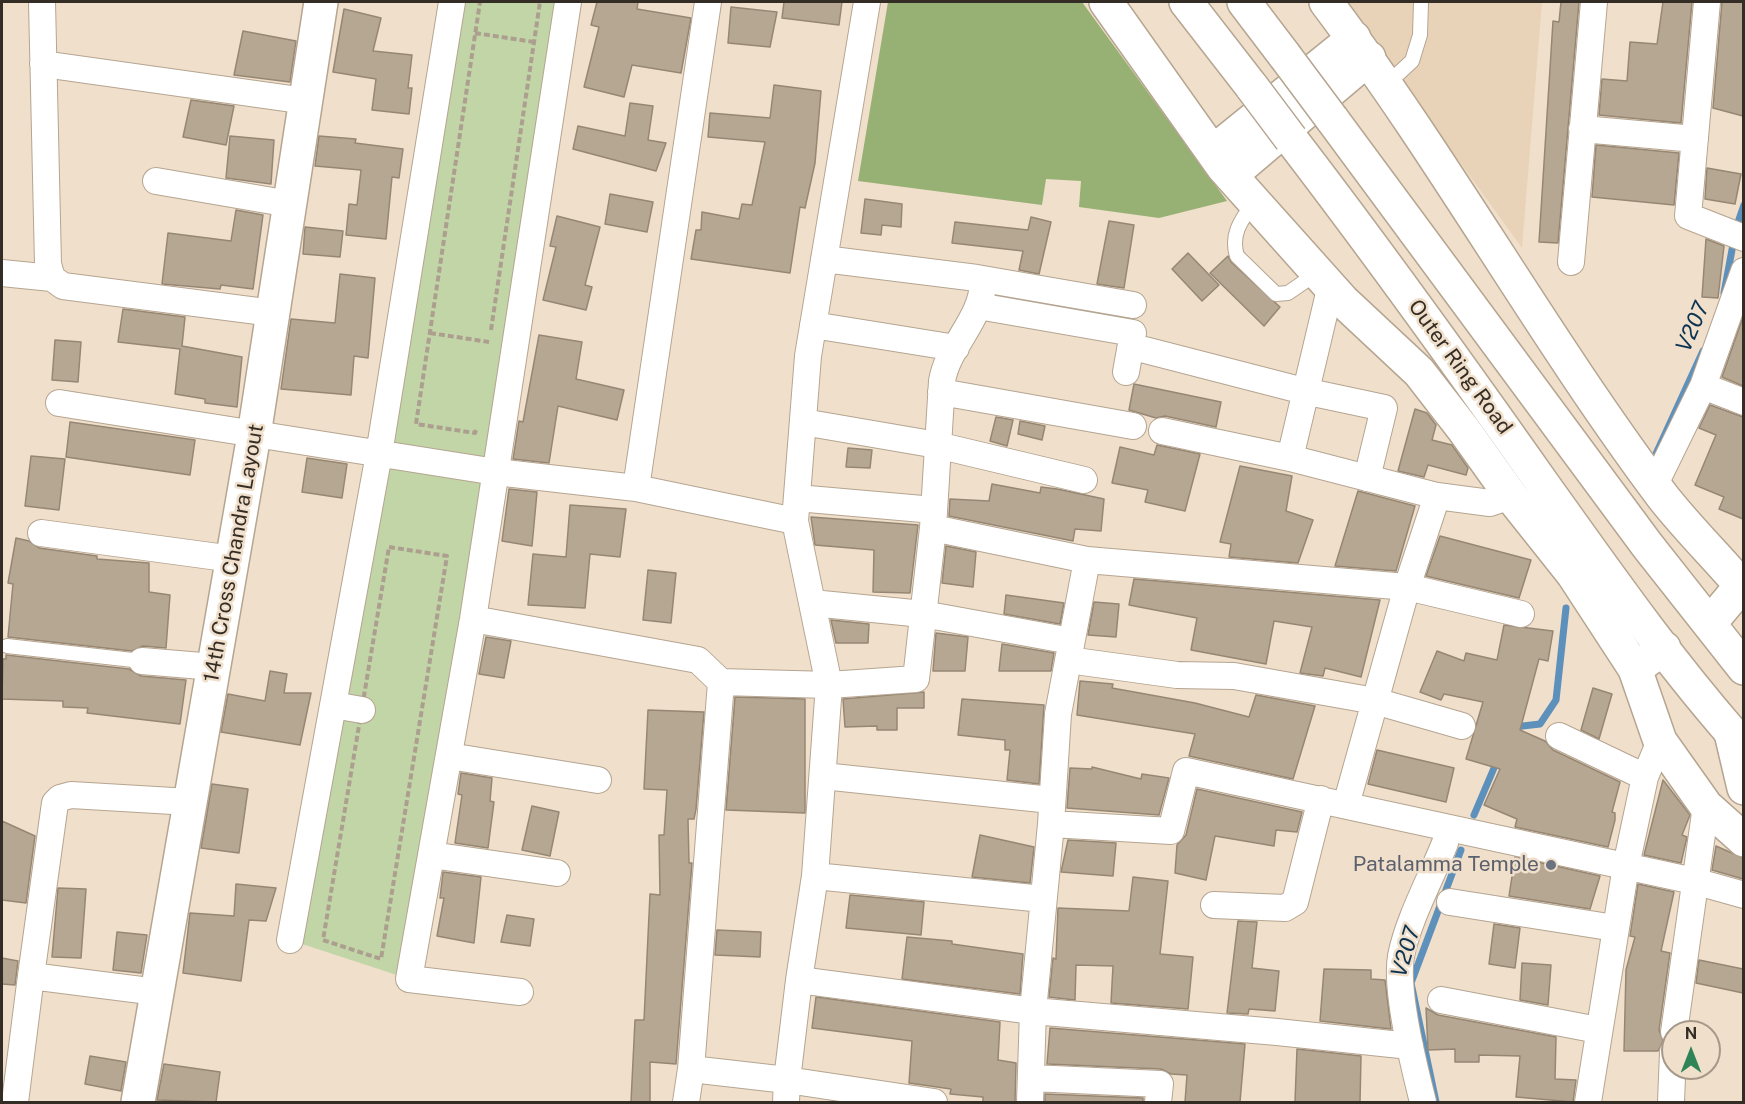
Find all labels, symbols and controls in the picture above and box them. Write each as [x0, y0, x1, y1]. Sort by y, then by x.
street label: Outer Ring Road [1403, 295, 1517, 439]
water label: V207 [1671, 298, 1715, 356]
street label: 14th Cross Chandra Layout [199, 422, 269, 684]
place label: Patalamma Temple [1353, 852, 1539, 878]
marker: Patalamma Temple [1544, 858, 1558, 872]
water label: V207 [1386, 923, 1426, 981]
north arrow [1661, 1020, 1721, 1080]
text: N [1685, 1024, 1697, 1043]

